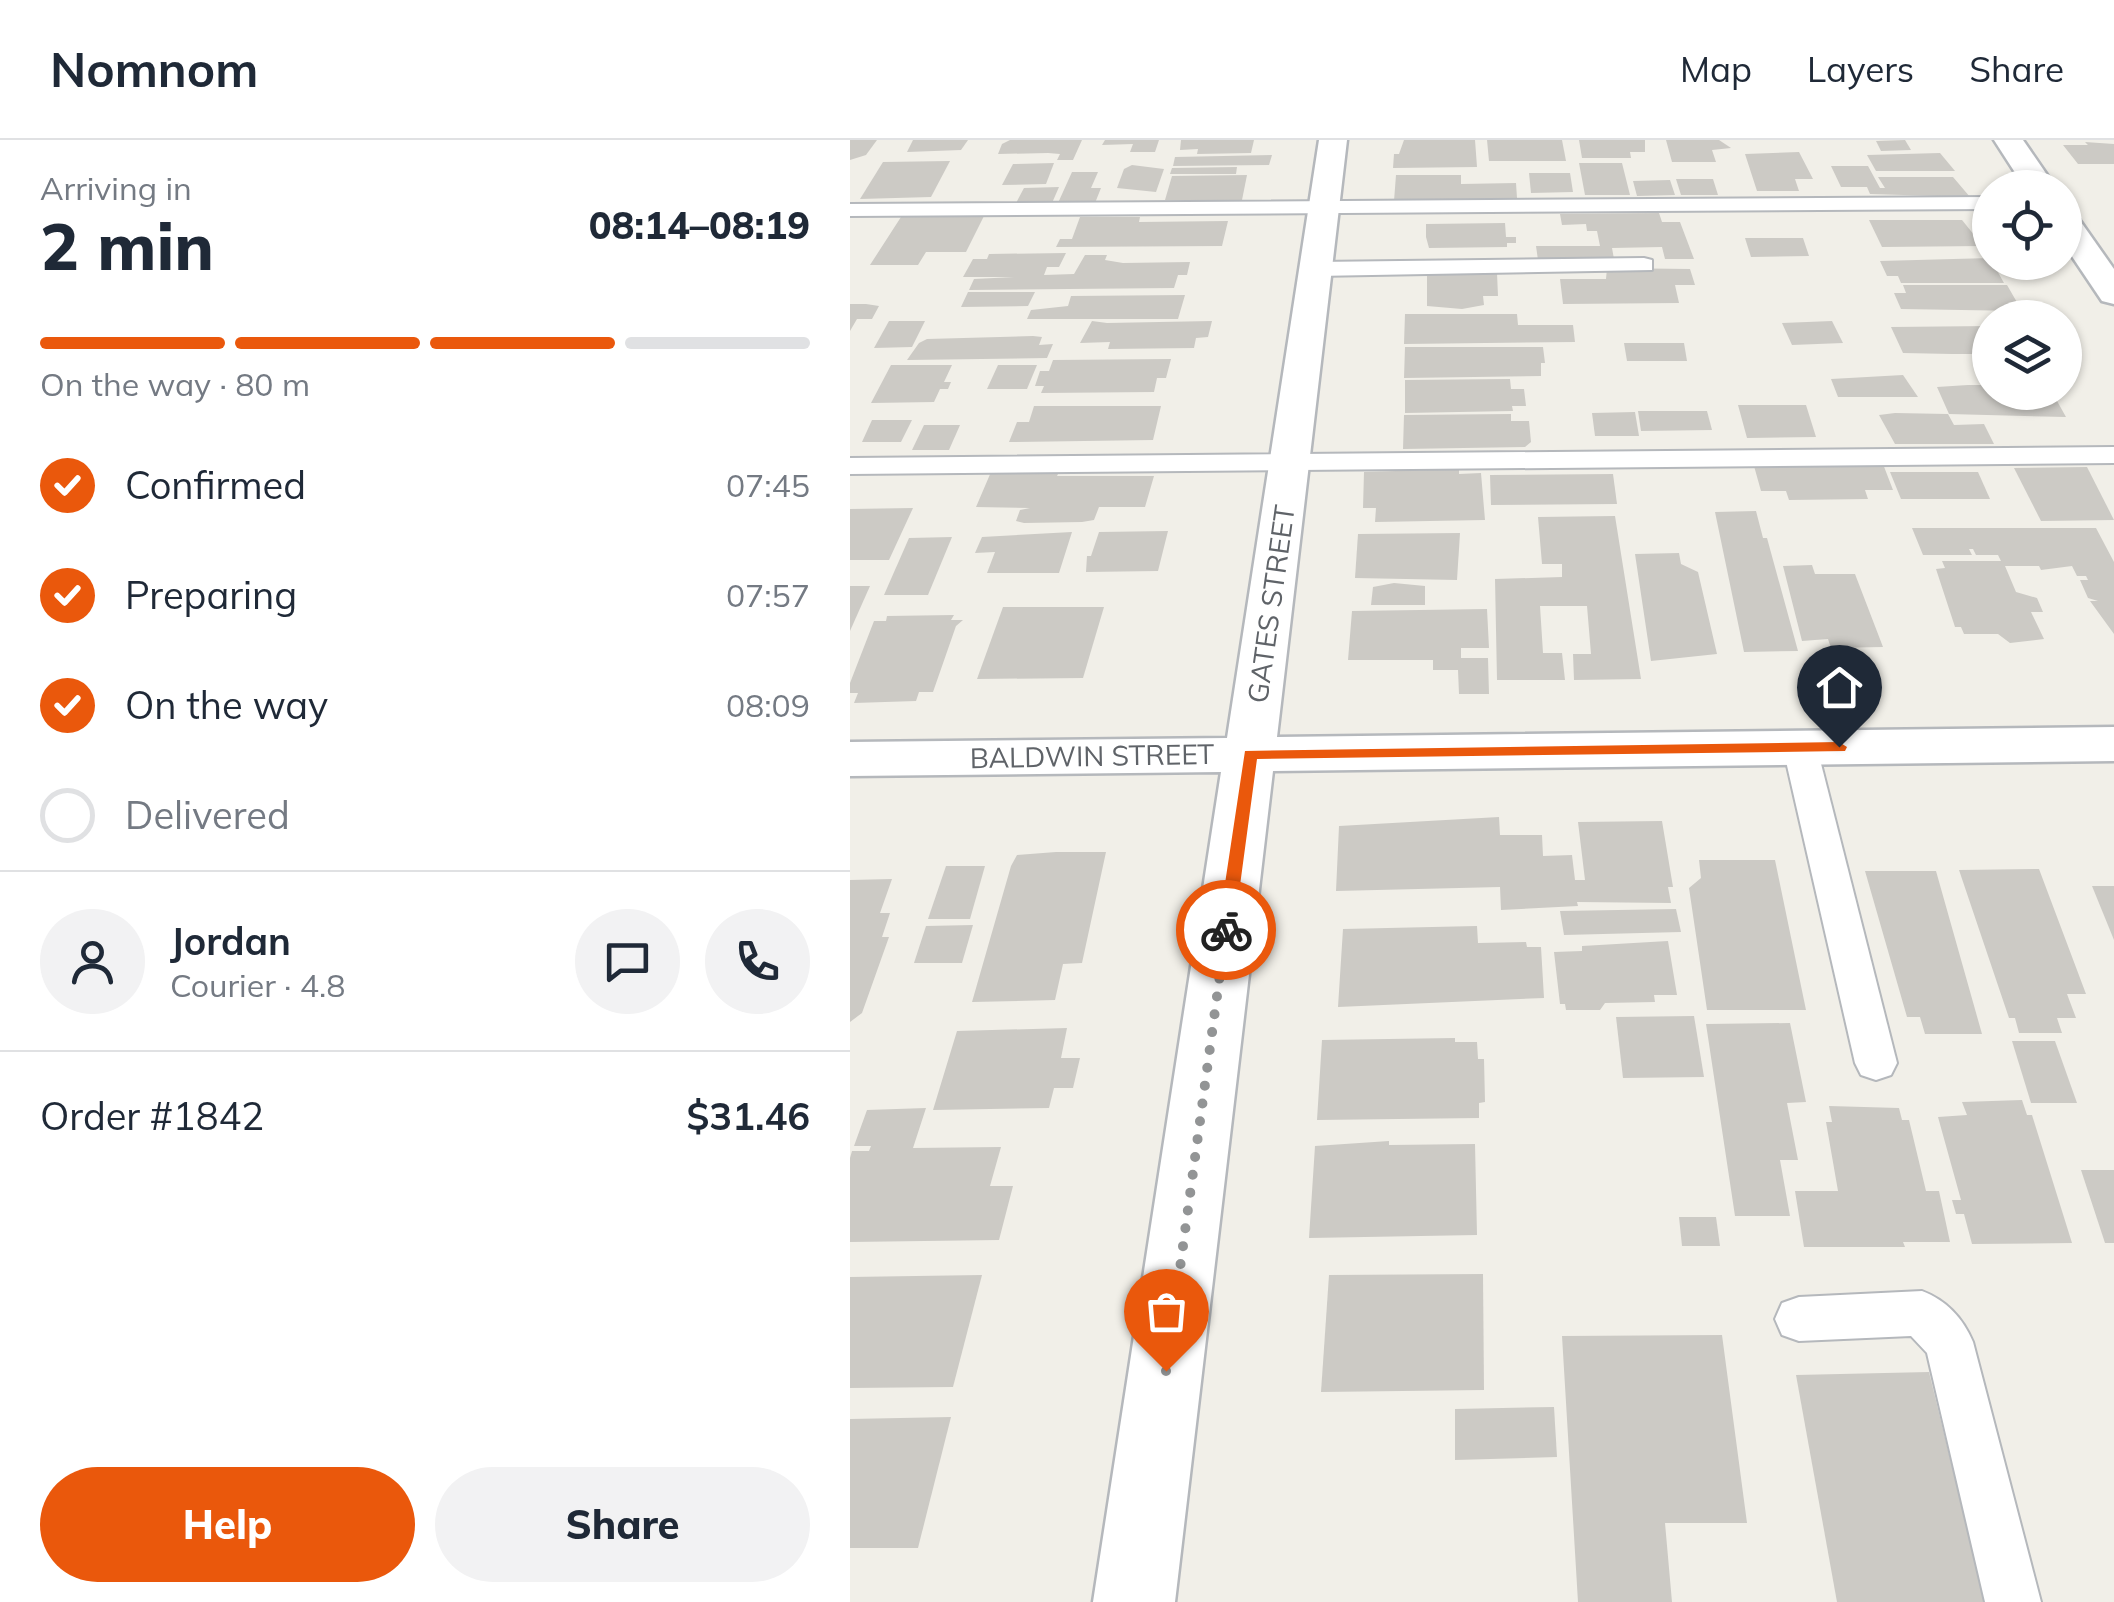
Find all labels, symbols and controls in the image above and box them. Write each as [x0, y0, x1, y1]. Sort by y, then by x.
text: Nomnom [50, 39, 258, 99]
text: Map [1680, 47, 1752, 91]
text: Layers [1807, 47, 1914, 91]
text: Share [1969, 47, 2064, 91]
text: Arriving in [40, 168, 192, 208]
map controls [1972, 170, 2082, 410]
button: locate [1972, 170, 2082, 280]
text: 08:14–08:19 [589, 201, 810, 249]
text: 2 min [40, 205, 214, 286]
button: layers [1972, 300, 2082, 410]
text: On the way · 80 m [40, 364, 310, 404]
icon: check [40, 458, 95, 513]
text: Confirmed [125, 461, 306, 509]
text: 07:45 [726, 465, 810, 505]
street label: GATES STREET [1239, 503, 1302, 705]
icon: check [40, 568, 95, 623]
text: Preparing [125, 571, 297, 619]
text: 07:57 [726, 575, 810, 615]
pin [1797, 645, 1882, 748]
icon: home [1812, 660, 1867, 715]
icon: check [40, 678, 95, 733]
text: On the way [125, 681, 328, 729]
text: 08:09 [726, 685, 810, 725]
street label: BALDWIN STREET [969, 736, 1215, 775]
text: Delivered [125, 791, 290, 839]
courier [1176, 880, 1276, 980]
icon: bike [1199, 903, 1254, 958]
button: person [40, 909, 145, 1014]
button: chat [575, 909, 680, 1014]
button: phone [705, 909, 810, 1014]
text: Jordan [170, 917, 291, 965]
text: Courier · 4.8 [170, 965, 346, 1005]
text: Order #1842 [40, 1092, 264, 1140]
text: $31.46 [687, 1092, 810, 1140]
pin [1124, 1269, 1209, 1372]
icon: bag [1139, 1284, 1194, 1339]
button: Help [40, 1467, 415, 1582]
button: Share [435, 1467, 810, 1582]

